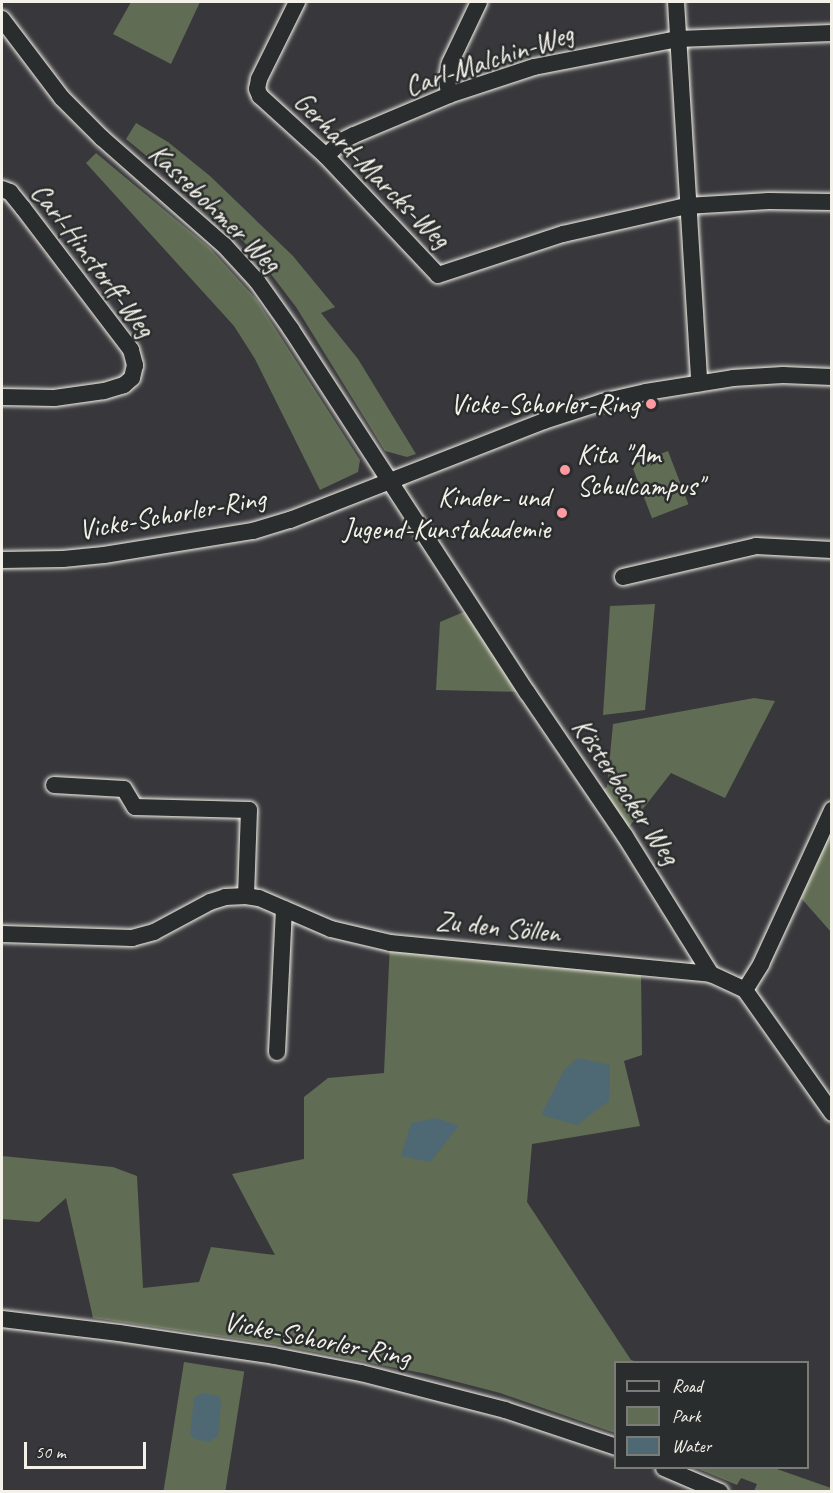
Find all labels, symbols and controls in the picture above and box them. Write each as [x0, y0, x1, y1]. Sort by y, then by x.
street label: Carl-Malchin-Weg [400, 17, 578, 103]
street label: Gerhard-Marcks-Weg [287, 85, 457, 255]
street label: Kassebohmer Weg [142, 137, 288, 279]
street label: Carl-Hinstorff-Weg [24, 176, 162, 344]
place label: Vicke-Schorler-Ring [450, 387, 639, 421]
marker: Vicke-Schorler-Ring [644, 397, 658, 411]
place label: Kita "Am Schulcampus" [577, 437, 703, 503]
marker: Kita "Am Schulcampus" [558, 463, 572, 477]
place label: Kinder- und Jugend-Kunstakademie [343, 480, 550, 546]
street label: Vicke-Schorler-Ring [76, 481, 268, 547]
marker: Kinder- und Jugend-Kunstakademie [555, 506, 569, 520]
street label: Kösterbecker Weg [565, 712, 687, 870]
street label: Zu den Söllen [434, 904, 562, 950]
street label: Vicke-Schorler-Ring [221, 1304, 413, 1374]
legend [614, 1361, 809, 1469]
text: Road [672, 1375, 702, 1397]
text: Park [672, 1405, 701, 1427]
scale bar [27, 1430, 148, 1468]
text: Water [672, 1435, 711, 1457]
text: 50 m [35, 1441, 66, 1463]

